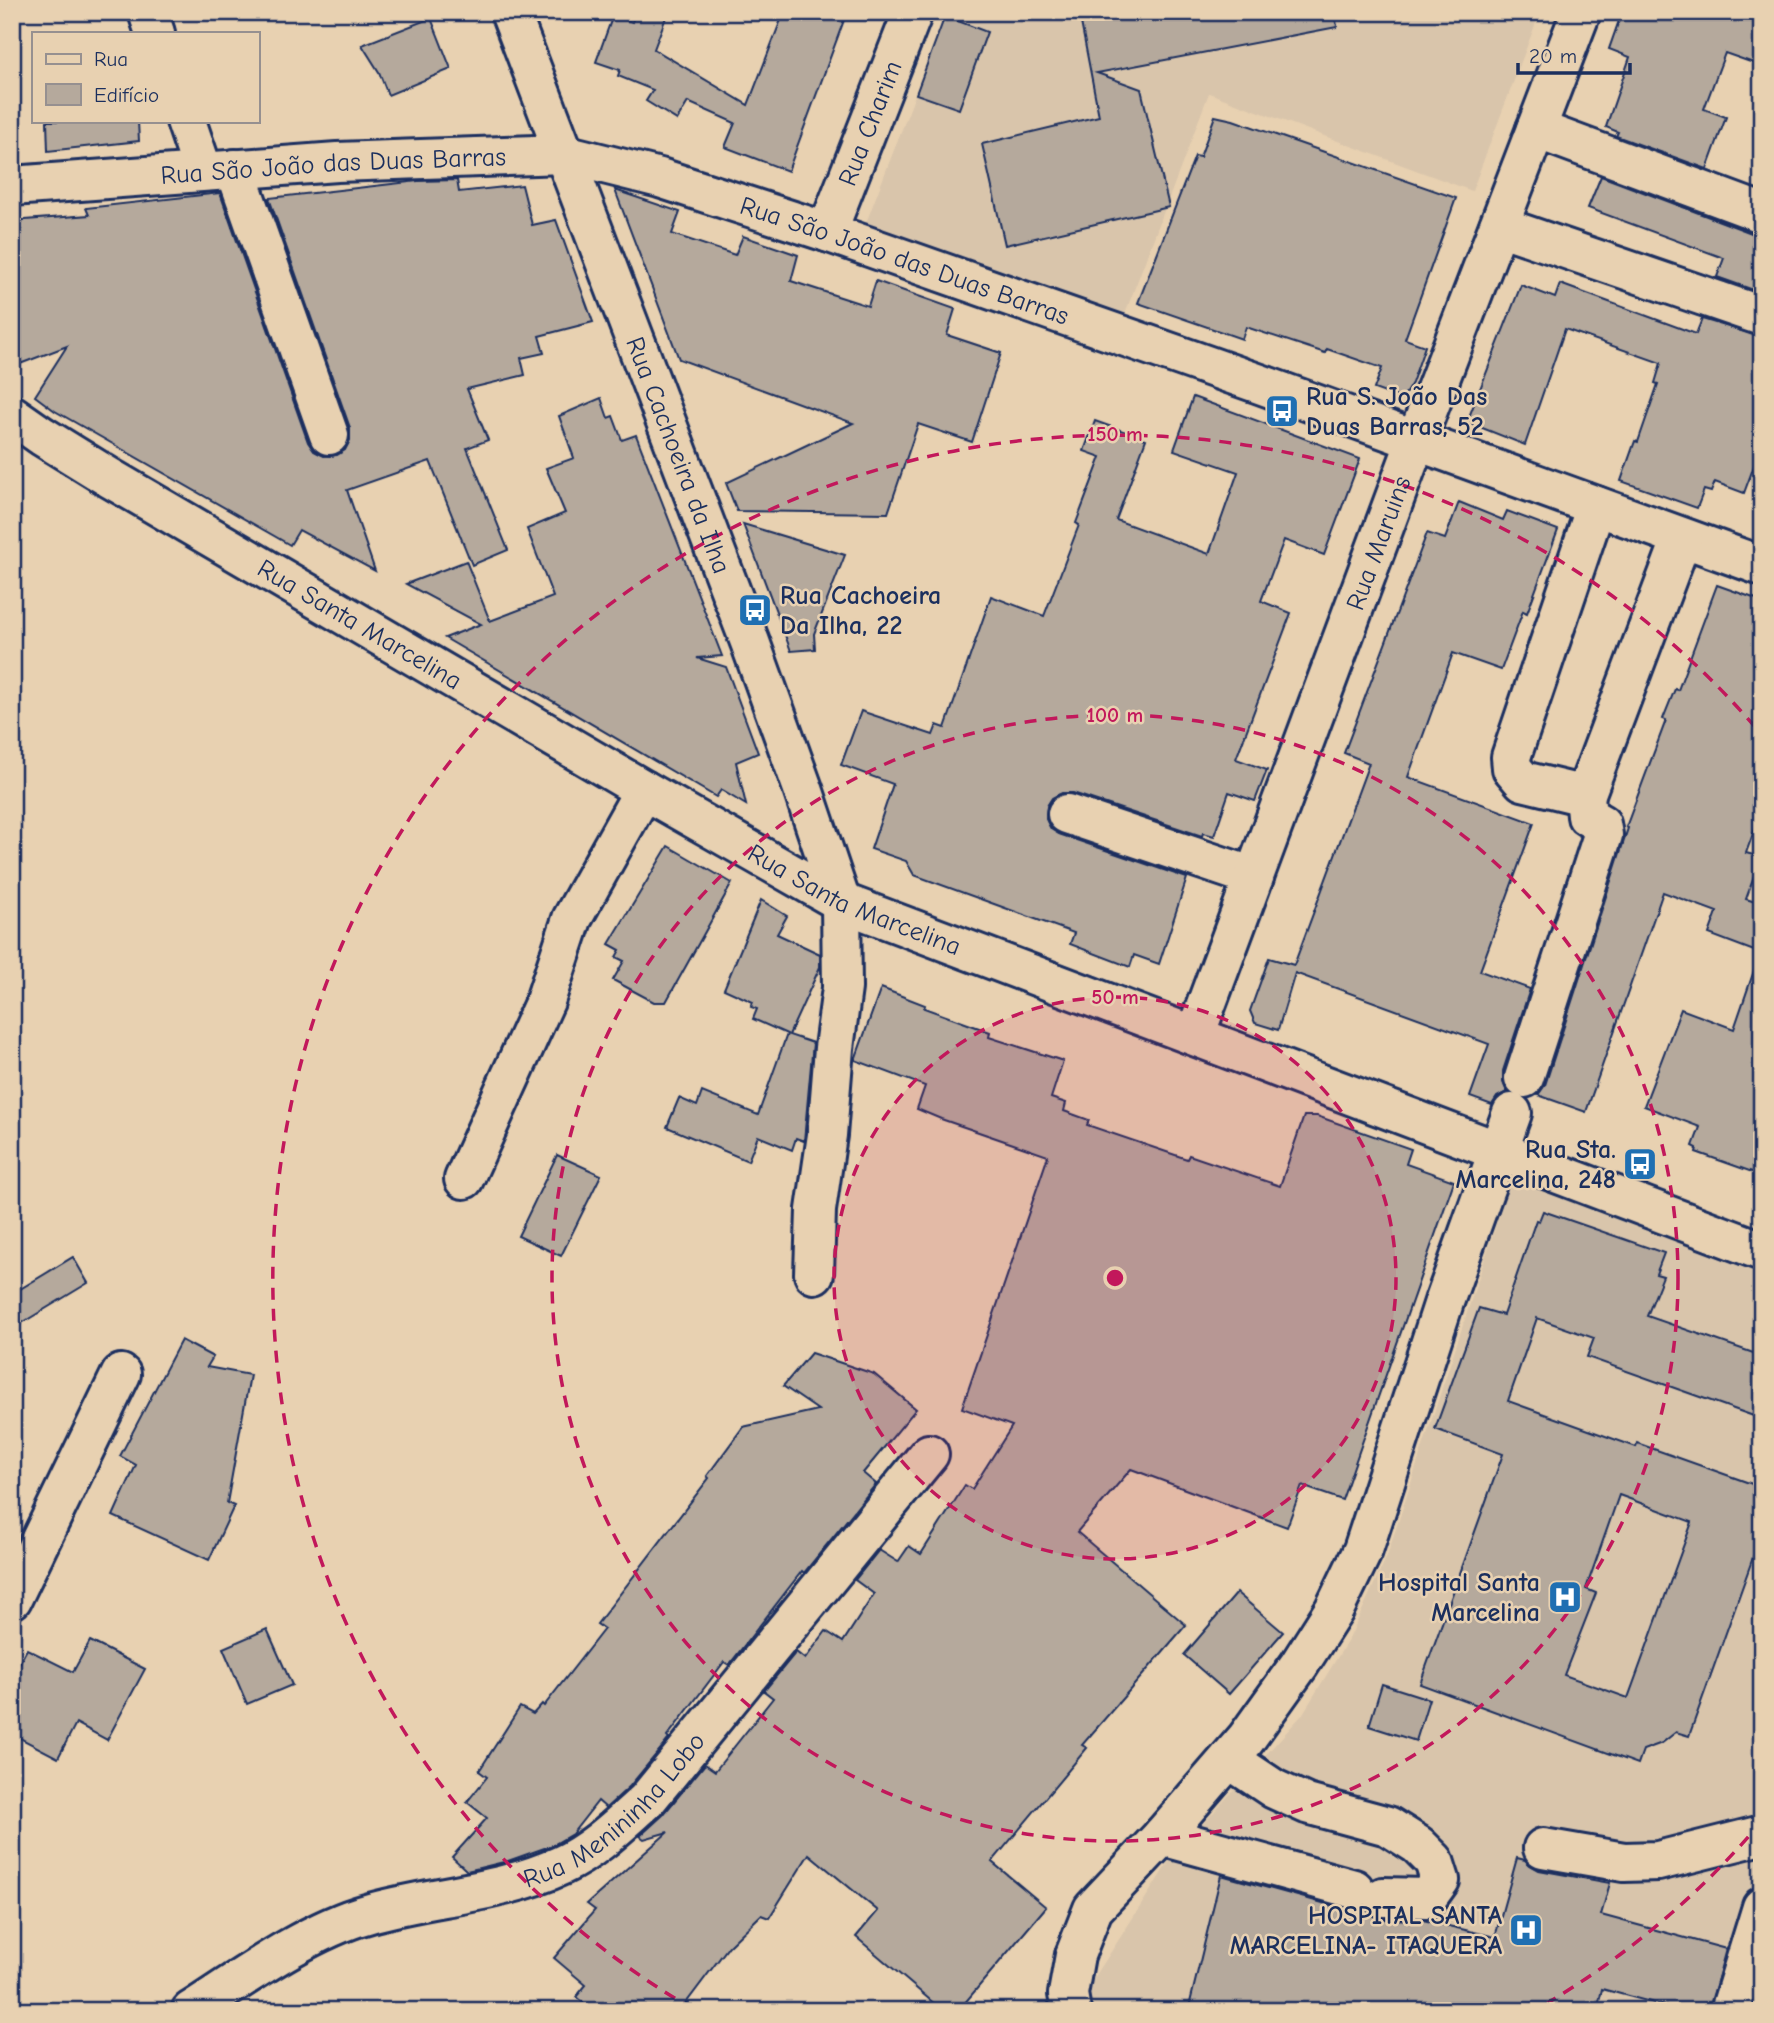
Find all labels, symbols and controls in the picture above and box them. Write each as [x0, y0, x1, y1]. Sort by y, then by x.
legend [32, 32, 259, 122]
scale bar [1518, 32, 1630, 76]
text: 20 m [1529, 44, 1577, 68]
text: Rua [94, 47, 128, 71]
street label: Rua Charim [833, 56, 909, 190]
text: Edifício [94, 83, 159, 107]
street label: Rua São João das Duas Barras [160, 142, 507, 191]
street label: Rua São João das Duas Barras [736, 191, 1073, 332]
street label: Rua Cachoeira da Ilha [619, 333, 736, 578]
place label: Rua S. João Das Duas Barras, 52 [1306, 382, 1487, 442]
bus stop icon: Rua S. João Das Duas Barras, 52 [1263, 392, 1301, 430]
text: 150 m [1087, 422, 1143, 446]
street label: Rua Maruins [1340, 472, 1418, 615]
street label: Rua Santa Marcelina [252, 554, 467, 696]
place label: Rua Cachoeira Da Ilha, 22 [780, 581, 941, 641]
bus stop icon: Rua Cachoeira Da Ilha, 22 [736, 591, 774, 629]
text: 100 m [1087, 703, 1143, 727]
street label: Rua Santa Marcelina [742, 838, 965, 962]
text: 50 m [1091, 985, 1139, 1009]
place label: Rua Sta. Marcelina, 248 [1455, 1135, 1616, 1195]
bus stop icon: Rua Sta. Marcelina, 248 [1621, 1145, 1659, 1183]
centre of rings [1103, 1266, 1127, 1290]
place label: Hospital Santa Marcelina [1378, 1568, 1540, 1628]
hospital icon: Hospital Santa Marcelina [1546, 1578, 1584, 1616]
street label: Rua Menininha Lobo [520, 1727, 712, 1895]
place label: HOSPITAL SANTA MARCELINA- ITAQUERA [1230, 1901, 1503, 1961]
hospital icon: HOSPITAL SANTA MARCELINA- ITAQUERA [1507, 1911, 1545, 1949]

